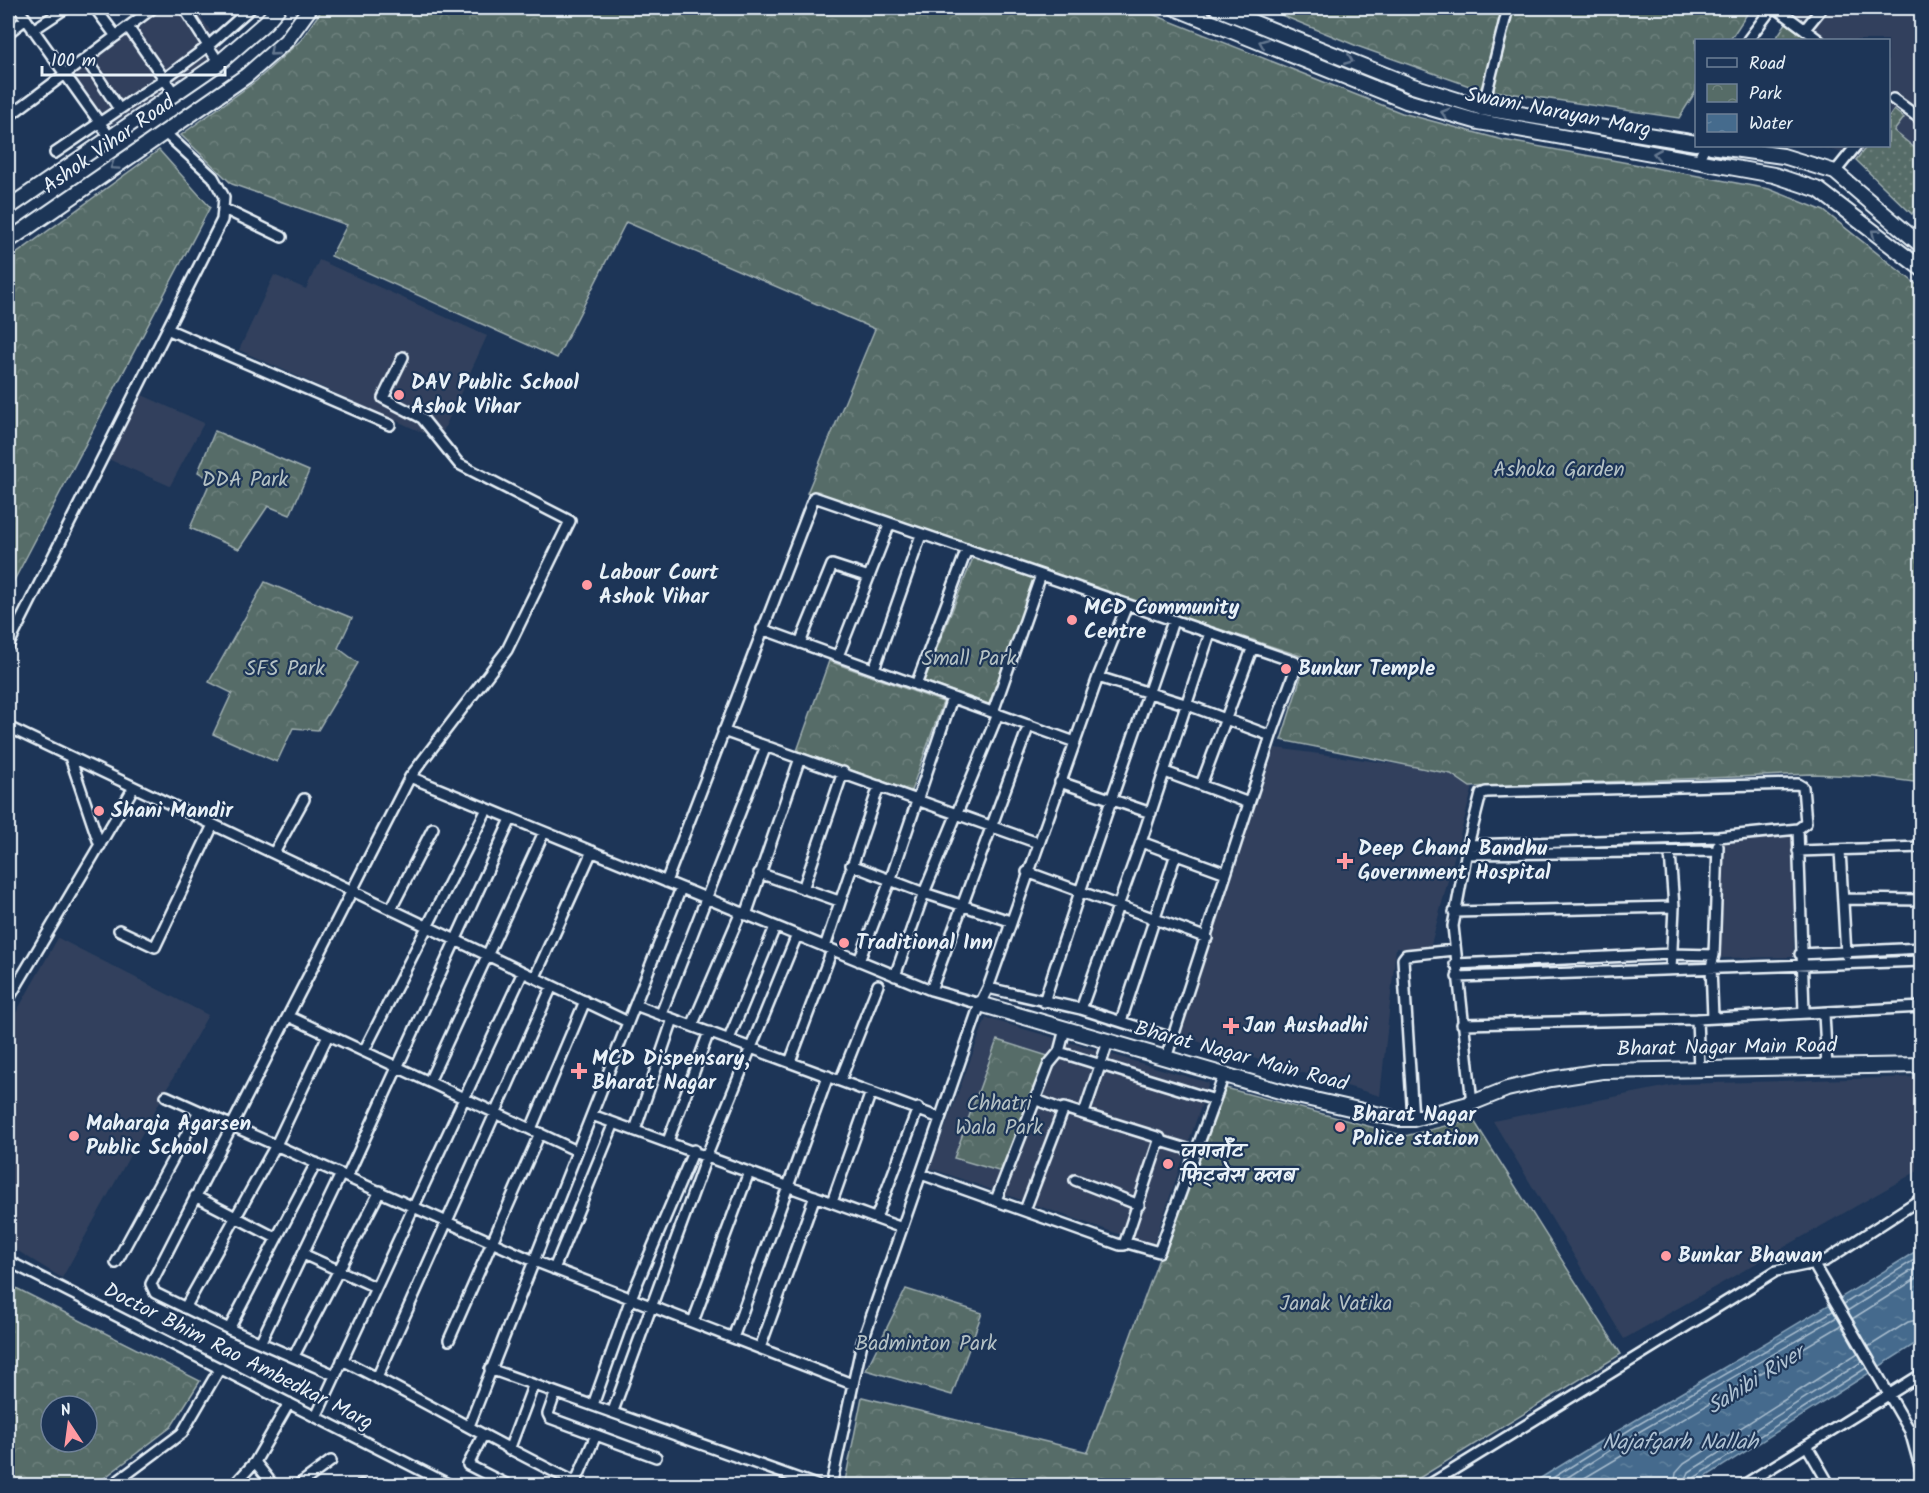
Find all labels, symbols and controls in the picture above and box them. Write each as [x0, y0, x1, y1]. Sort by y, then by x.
one-way arrow [1259, 38, 1270, 50]
scale bar [42, 39, 225, 77]
legend [1695, 39, 1890, 147]
one-way arrow [269, 45, 280, 56]
text: 100 m [51, 47, 96, 76]
text: Road [1749, 50, 1786, 79]
one-way arrow [1343, 53, 1354, 65]
street label: Swami Narayan Marg [1462, 79, 1654, 147]
text: Park [1749, 80, 1782, 109]
street label: Ashok Vihar Road [36, 87, 183, 203]
one-way arrow [1441, 108, 1451, 120]
text: Water [1749, 110, 1794, 139]
one-way arrow [1653, 148, 1663, 161]
one-way arrow [110, 158, 121, 169]
one-way arrow [1871, 230, 1882, 241]
place label: DAV Public School Ashok Vihar [411, 367, 579, 424]
marker: DAV Public School Ashok Vihar [392, 388, 406, 402]
park label: Ashoka Garden [1493, 454, 1625, 487]
park label: DDA Park [202, 464, 288, 497]
place label: Labour Court Ashok Vihar [599, 557, 719, 614]
marker: Labour Court Ashok Vihar [580, 578, 594, 592]
place label: MCD Community Centre [1084, 592, 1240, 649]
marker: MCD Community Centre [1065, 613, 1079, 627]
park label: Small Park [922, 643, 1016, 676]
park label: SFS Park [245, 653, 325, 686]
place label: Bunkur Temple [1298, 653, 1435, 686]
marker: Bunkur Temple [1279, 662, 1293, 676]
place label: Shani Mandir [111, 795, 234, 828]
marker: Shani Mandir [92, 804, 106, 818]
place label: Deep Chand Bandhu Government Hospital [1358, 833, 1551, 890]
marker: Deep Chand Bandhu Government Hospital [1336, 852, 1354, 870]
place label: Traditional Inn [856, 927, 993, 960]
marker: Traditional Inn [837, 936, 851, 950]
place label: Jan Aushadhi [1243, 1010, 1369, 1043]
street label: Bharat Nagar Main Road [1130, 1013, 1352, 1102]
marker: Jan Aushadhi [1224, 1019, 1238, 1033]
street label: Bharat Nagar Main Road [1617, 1030, 1838, 1066]
place label: MCD Dispensary, Bharat Nagar [592, 1043, 750, 1100]
marker: MCD Dispensary, Bharat Nagar [570, 1062, 588, 1080]
park label: Chhatri Wala Park [955, 1088, 1043, 1145]
place label: Bharat Nagar Police station [1352, 1099, 1479, 1156]
place label: Maharaja Agarsen Public School [86, 1108, 251, 1165]
marker: Bharat Nagar Police station [1333, 1120, 1347, 1134]
marker: Maharaja Agarsen Public School [67, 1129, 81, 1143]
place label: जगर्नॉट फ़िट्नेस क्लब [1179, 1136, 1300, 1193]
marker: जगर्नॉट फ़िट्नेस क्लब [1161, 1157, 1175, 1171]
place label: Bunkar Bhawan [1678, 1240, 1823, 1273]
marker: Bunkar Bhawan [1659, 1249, 1673, 1263]
street label: Doctor Bhim Rao Ambedkar Marg [97, 1274, 379, 1440]
park label: Janak Vatika [1280, 1288, 1392, 1321]
park label: Badminton Park [855, 1328, 997, 1361]
water label: Sahibi River [1700, 1335, 1816, 1425]
north arrow [39, 1394, 99, 1454]
text: N [58, 1398, 74, 1424]
water label: Najafgarh Nallah [1602, 1426, 1760, 1461]

